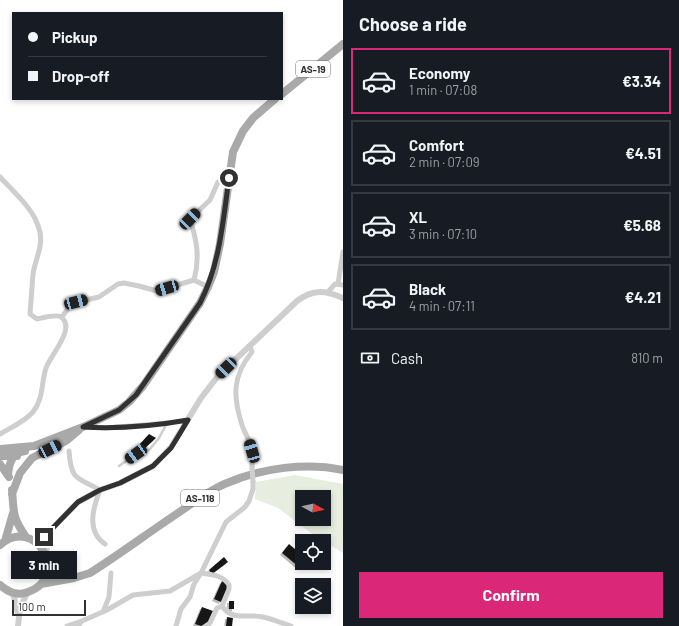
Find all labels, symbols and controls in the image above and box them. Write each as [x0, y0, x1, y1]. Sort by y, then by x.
text: Choose a ride [359, 13, 467, 35]
text: Pickup [52, 28, 98, 46]
road number: AS-19 [296, 61, 330, 77]
icon: car [361, 63, 397, 99]
text: Economy [409, 64, 470, 82]
text: Drop-off [52, 67, 110, 85]
text: €3.34 [622, 72, 661, 90]
text: 1 min · 07:08 [409, 82, 477, 98]
icon: car [361, 135, 397, 171]
text: Comfort [409, 136, 464, 154]
text: €4.51 [625, 144, 661, 162]
text: 2 min · 07:09 [409, 154, 480, 170]
route start [220, 169, 238, 187]
car [177, 206, 203, 232]
icon: car [361, 207, 397, 243]
text: XL [409, 208, 427, 226]
text: €5.68 [623, 216, 661, 234]
text: 3 min · 07:10 [409, 226, 477, 242]
car [154, 279, 180, 297]
icon: car [361, 279, 397, 315]
text: Black [409, 280, 446, 298]
text: €4.21 [625, 288, 661, 306]
car [63, 293, 89, 311]
text: 4 min · 07:11 [409, 298, 475, 314]
icon: cash [359, 347, 381, 369]
text: Cash [391, 349, 423, 367]
text: 810 m [631, 350, 663, 366]
car [213, 355, 239, 381]
car [37, 438, 63, 460]
car [243, 438, 261, 464]
car [123, 442, 149, 466]
road number: AS-118 [181, 490, 219, 506]
north arrow [295, 490, 331, 526]
map controls [295, 490, 331, 614]
route end [35, 528, 53, 546]
button: locate [295, 534, 331, 570]
callout: 3 min [11, 551, 77, 579]
text: 3 min [29, 557, 59, 573]
button: Confirm [359, 572, 663, 618]
button: layers [295, 578, 331, 614]
scale bar [12, 598, 86, 617]
text: 100 m [18, 600, 46, 613]

